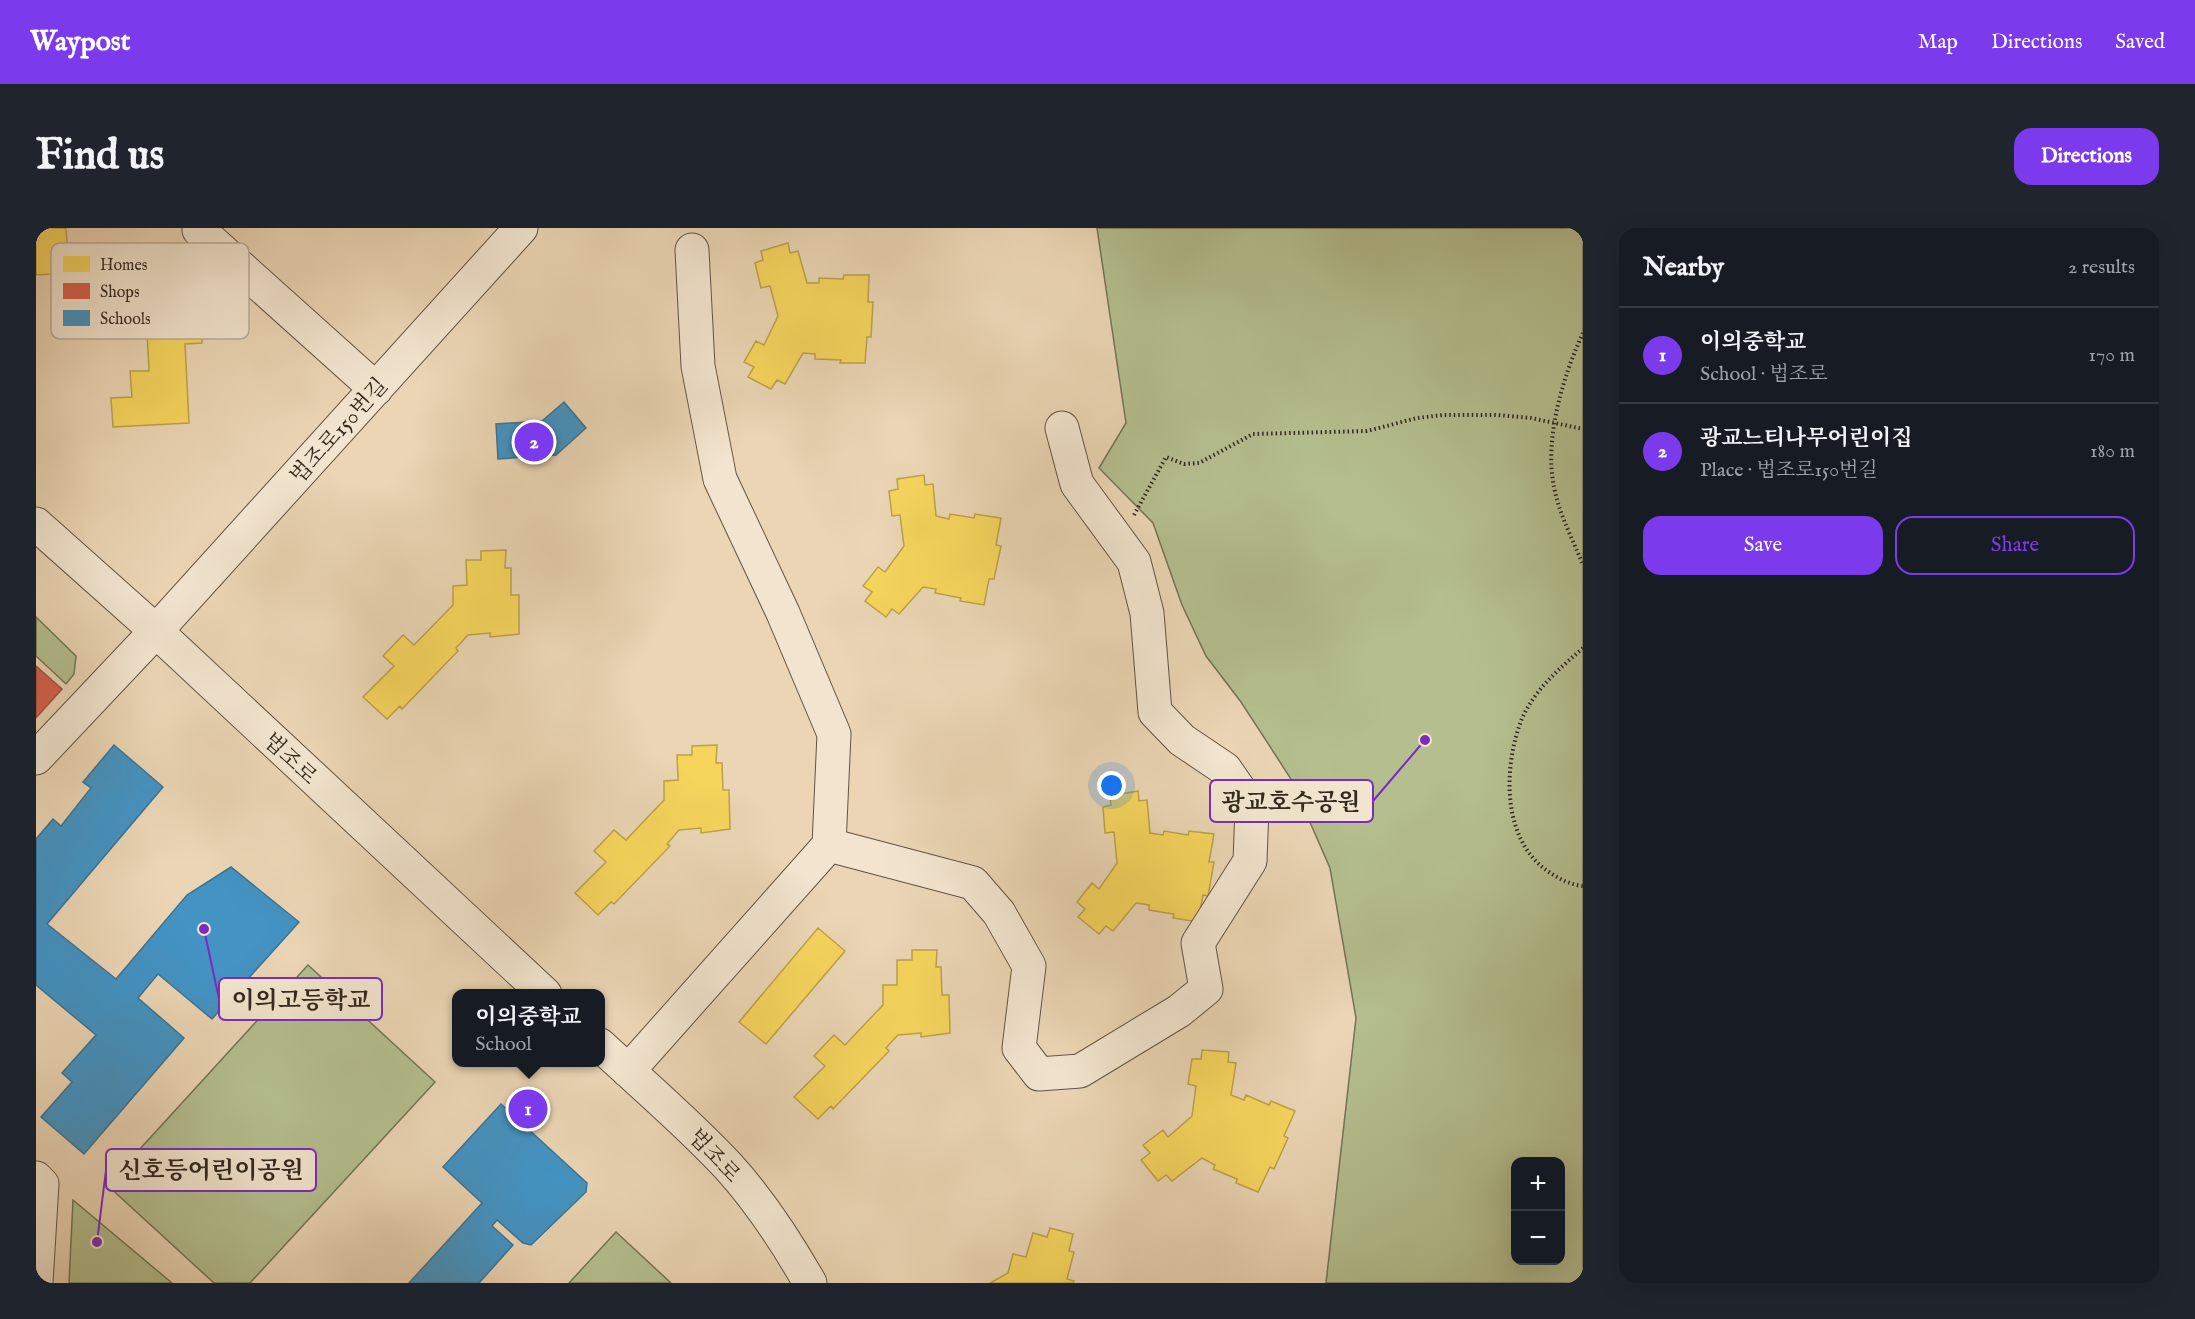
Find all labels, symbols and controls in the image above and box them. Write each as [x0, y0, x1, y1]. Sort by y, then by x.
text: Waypost [30, 25, 130, 60]
text: Map [1918, 29, 1958, 56]
text: Directions [1991, 29, 2082, 56]
text: Saved [2115, 29, 2165, 56]
button: Directions [2014, 128, 2159, 185]
text: Find us [36, 130, 164, 183]
legend [51, 243, 249, 339]
text: Nearby [1643, 251, 1724, 284]
text: 2 results [2068, 255, 2135, 280]
text: Homes [100, 256, 148, 276]
text: Shops [100, 283, 140, 303]
text: Schools [100, 310, 151, 330]
text: 이의중학교 [1700, 329, 1806, 357]
text: 1 [1659, 343, 1666, 368]
text: 170 m [2089, 343, 2135, 368]
text: School · 법조로 [1700, 362, 1827, 387]
street label: 법조로150번길 [285, 372, 394, 490]
pin: 2 [514, 420, 554, 464]
text: 광교느티나무어린이집 [1700, 425, 1913, 453]
text: 2 [1658, 439, 1667, 464]
text: 180 m [2090, 439, 2135, 464]
text: Place · 법조로150번길 [1700, 458, 1878, 483]
button: Save [1643, 516, 1883, 575]
button: Share [1895, 516, 2135, 575]
street label: 법조로 [257, 727, 323, 791]
your location [1097, 771, 1126, 800]
callout: 광교호수공원 [1210, 780, 1373, 822]
text: 광교호수공원 [1221, 788, 1361, 819]
callout: 이의고등학교 [219, 978, 382, 1020]
text: 이의고등학교 [231, 986, 371, 1017]
popup [452, 989, 605, 1067]
text: 이의중학교 [475, 1004, 582, 1032]
text: School [475, 1032, 532, 1057]
pin: 1 [508, 1086, 548, 1132]
street label: 법조로 [682, 1123, 746, 1189]
callout: 신호등어린이공원 [106, 1149, 316, 1191]
text: 신호등어린이공원 [118, 1156, 304, 1187]
map controls [1511, 1157, 1565, 1265]
button: + [1511, 1157, 1565, 1211]
button: − [1511, 1211, 1565, 1265]

